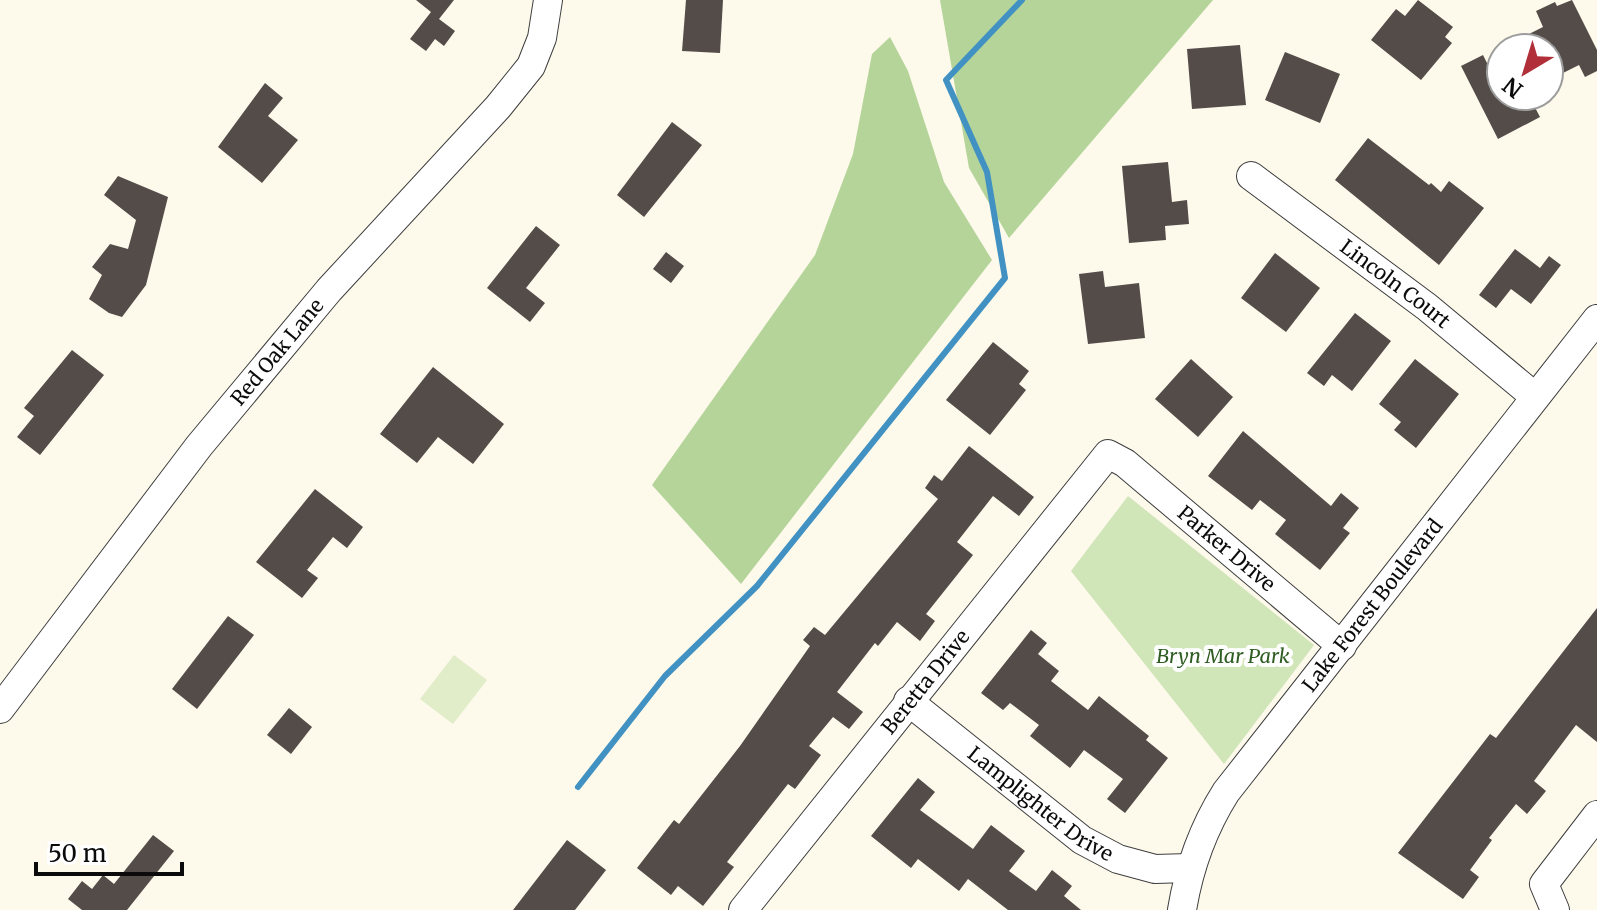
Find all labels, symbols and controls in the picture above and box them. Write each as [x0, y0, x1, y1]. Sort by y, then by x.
north arrow [1485, 32, 1565, 112]
text: N [1497, 71, 1528, 104]
street label: Lincoln Court [1336, 234, 1456, 333]
street label: Red Oak Lane [225, 293, 329, 410]
street label: Parker Drive [1173, 500, 1281, 596]
street label: Lake Forest Boulevard [1296, 514, 1448, 697]
street label: Beretta Drive [876, 624, 974, 739]
park label: Bryn Mar Park [1156, 643, 1290, 668]
street label: Lamplighter Drive [963, 741, 1118, 866]
scale bar [36, 826, 182, 876]
text: 50 m [48, 838, 107, 869]

